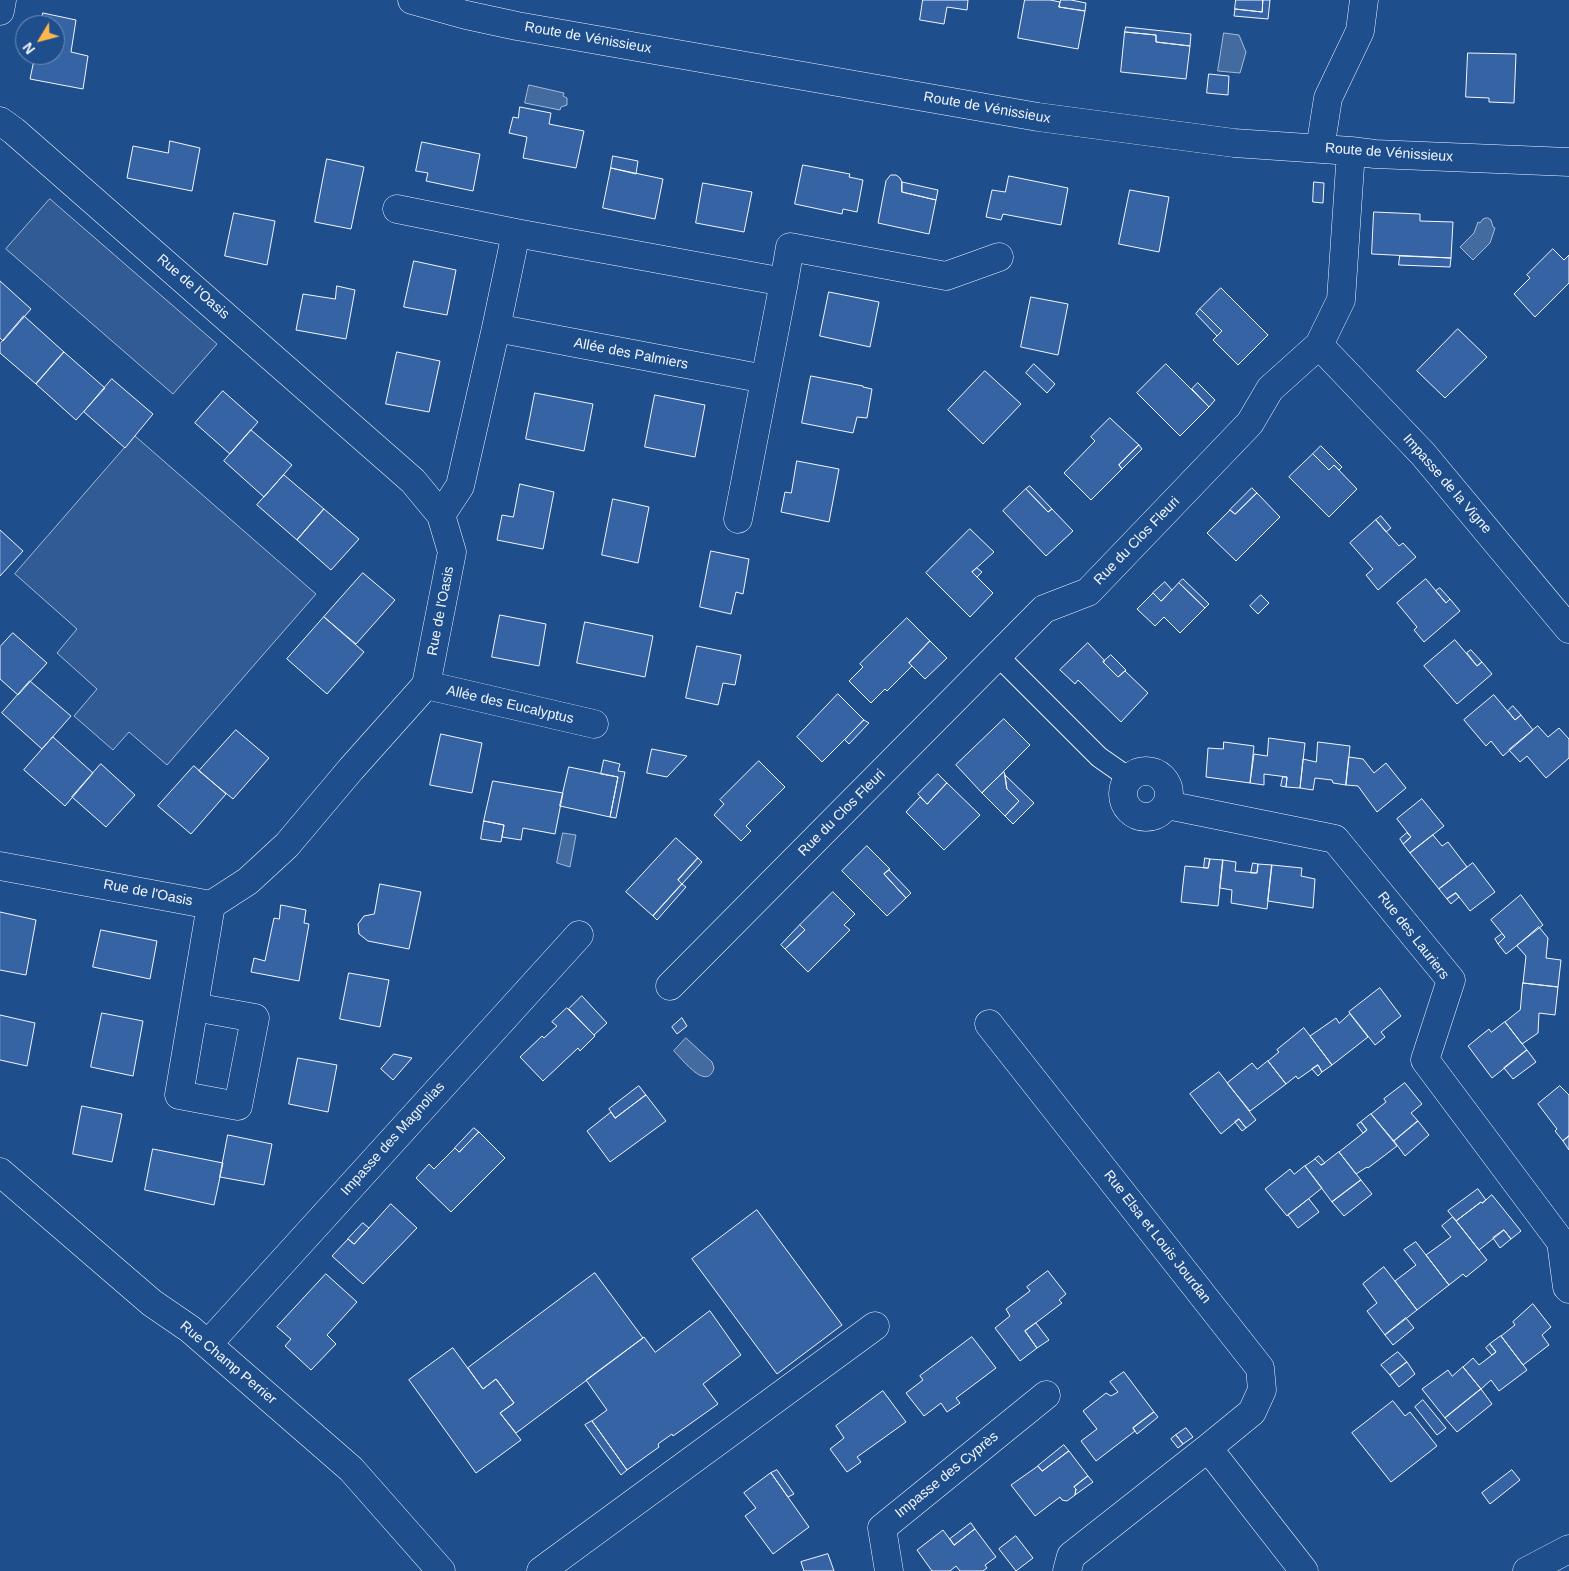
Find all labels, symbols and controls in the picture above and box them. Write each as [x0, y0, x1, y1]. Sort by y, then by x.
north arrow [15, 15, 65, 65]
street label: Route de Vénissieux [523, 19, 653, 57]
text: N [19, 40, 38, 57]
street label: Route de Vénissieux [922, 89, 1052, 127]
street label: Route de Vénissieux [1324, 140, 1454, 166]
street label: Rue de l'Oasis [153, 251, 233, 323]
street label: Allée des Palmiers [572, 335, 690, 373]
street label: Impasse de la Vigne [1399, 431, 1495, 537]
street label: Rue du Clos Fleuri [1091, 493, 1183, 589]
street label: Rue de l'Oasis [424, 565, 458, 657]
street label: Allée des Eucalyptus [445, 682, 575, 728]
street label: Rue du Clos Fleuri [795, 766, 889, 860]
street label: Rue de l'Oasis [102, 876, 194, 910]
street label: Rue des Lauriers [1374, 889, 1452, 983]
street label: Impasse des Magnolias [338, 1079, 448, 1199]
street label: Rue Elsa et Louis Jourdan [1100, 1167, 1214, 1307]
street label: Rue Champ Perrier [176, 1318, 280, 1408]
street label: Impasse des Cyprès [892, 1428, 1002, 1522]

